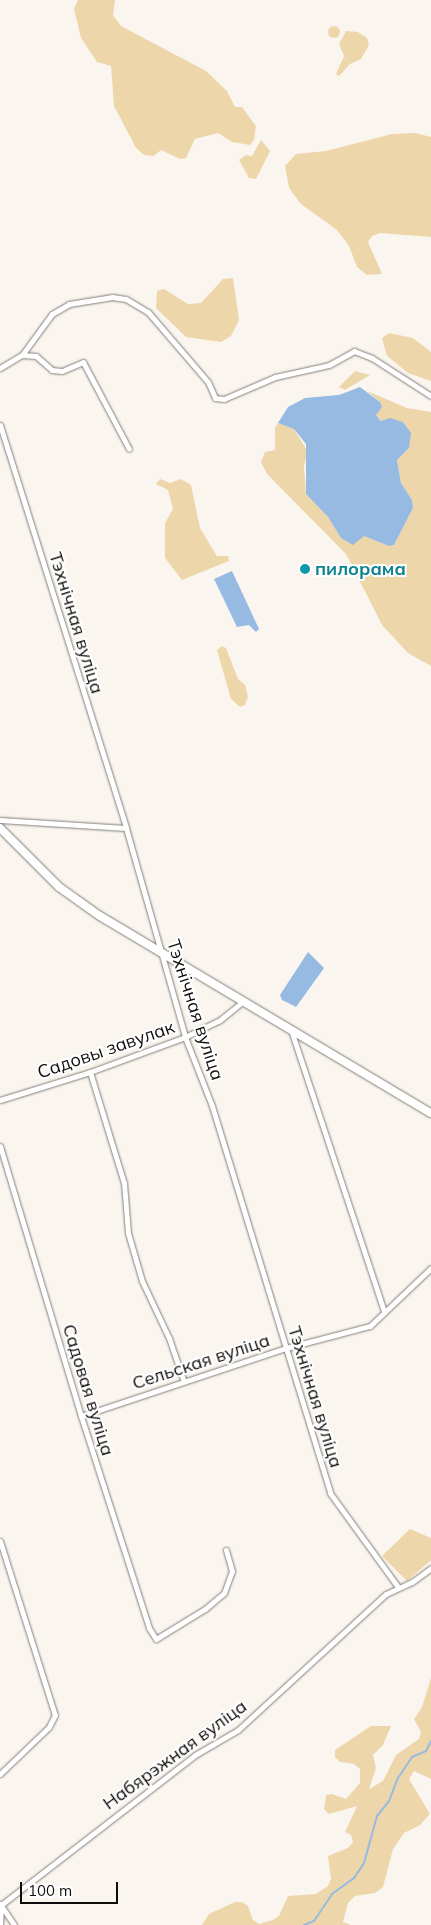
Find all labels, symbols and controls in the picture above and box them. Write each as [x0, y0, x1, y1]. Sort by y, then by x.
street label: Тэхнічная вуліца [44, 550, 108, 696]
place label: пилорама [315, 558, 406, 580]
marker: пилорама [299, 563, 311, 575]
street label: Тэхнічная вуліца [162, 937, 228, 1083]
street label: Садовы завулак [35, 1016, 177, 1084]
street label: Садовая вуліца [58, 1322, 118, 1458]
street label: Тэхнічная вуліца [283, 1324, 347, 1470]
street label: Сельская вуліца [130, 1330, 272, 1394]
street label: Набярэжная вуліца [99, 1696, 251, 1814]
scale bar [22, 1872, 120, 1904]
text: 100 m [28, 1881, 72, 1900]

